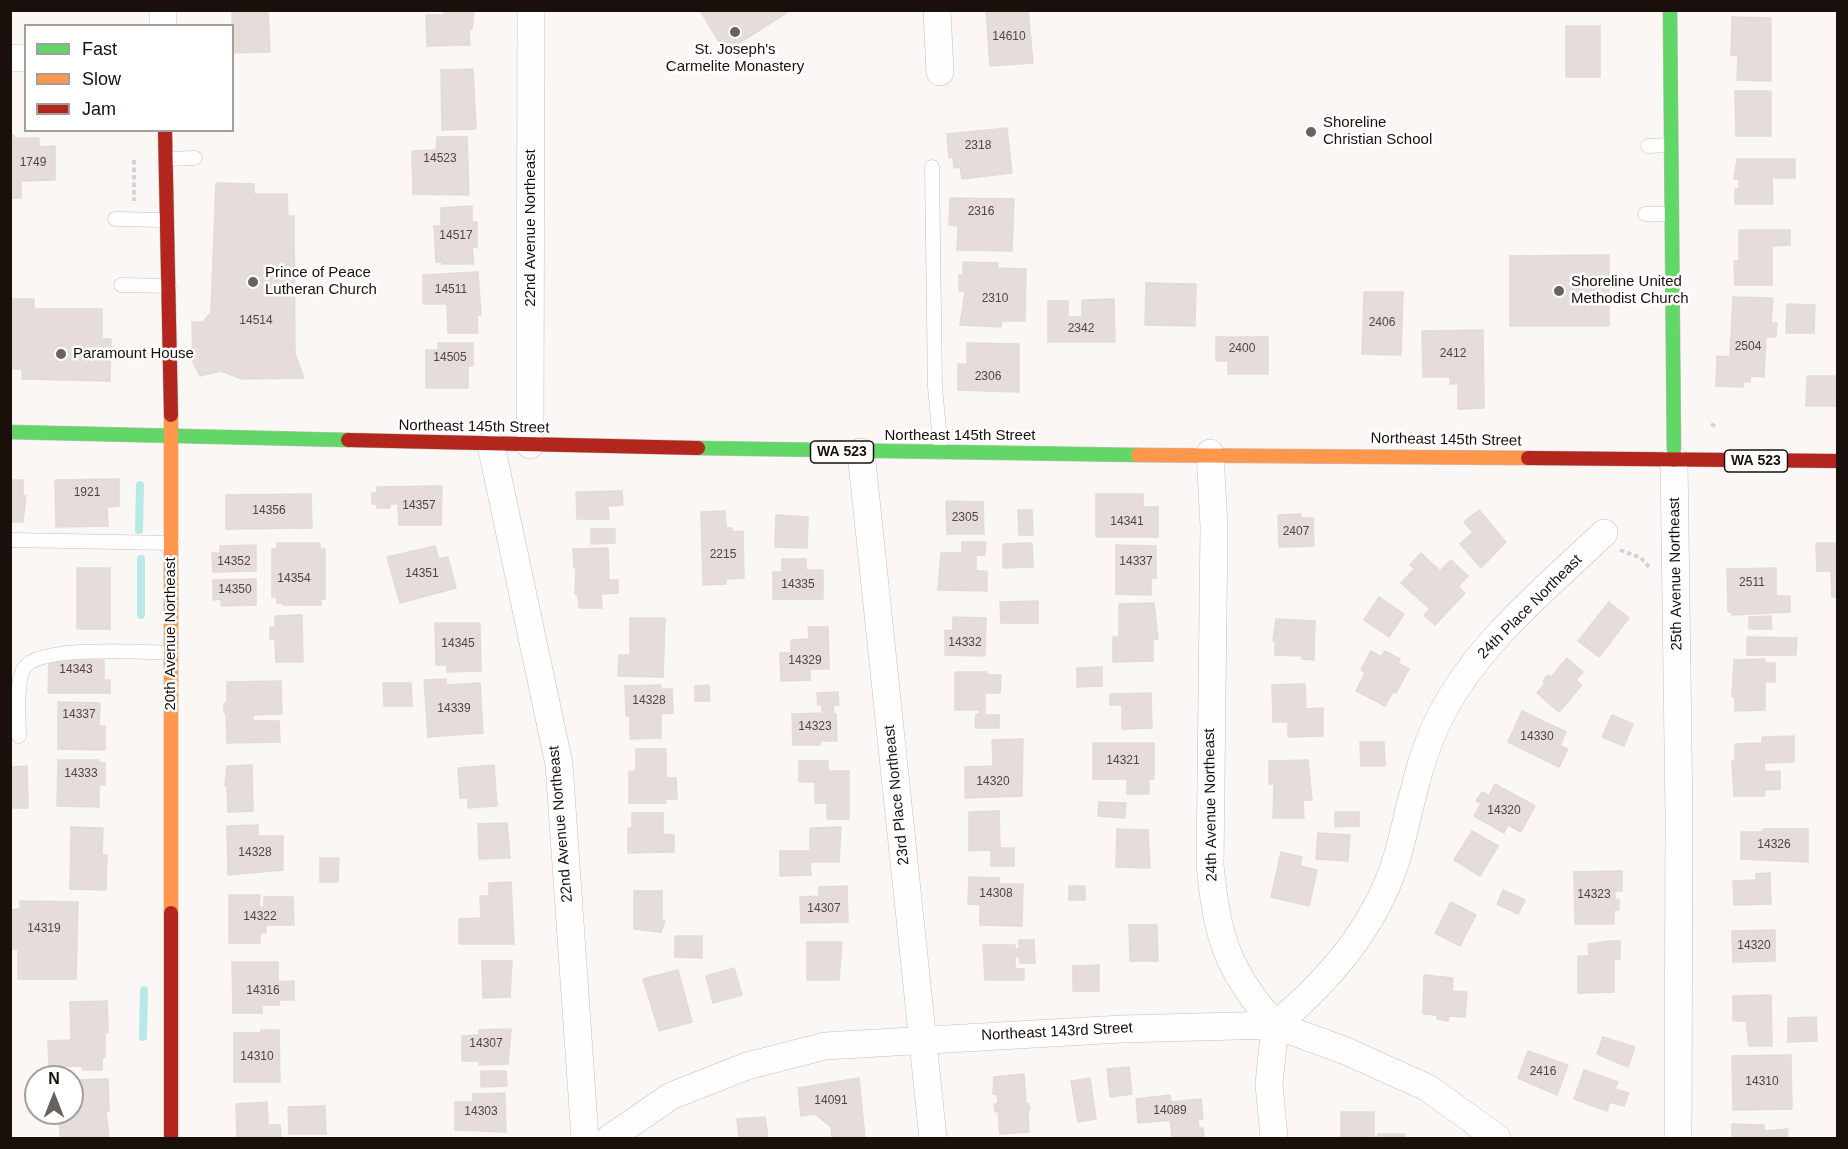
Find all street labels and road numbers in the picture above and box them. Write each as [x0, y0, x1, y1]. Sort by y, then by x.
street label: 22nd Avenue Northeast [522, 149, 540, 307]
street label: Northeast 145th Street [398, 417, 550, 437]
street label: Northeast 145th Street [885, 427, 1035, 445]
street label: Northeast 145th Street [1370, 430, 1522, 450]
road number: WA 523 [810, 441, 874, 463]
road number: WA 523 [1724, 450, 1788, 472]
street label: 25th Avenue Northeast [1666, 497, 1686, 651]
street label: 24th Place Northeast [1474, 551, 1586, 663]
street label: 20th Avenue Northeast [162, 557, 180, 711]
street label: 23rd Place Northeast [881, 724, 913, 866]
street label: 24th Avenue Northeast [1201, 728, 1221, 882]
street label: 22nd Avenue Northeast [545, 745, 577, 903]
street label: Northeast 143rd Street [981, 1019, 1133, 1045]

